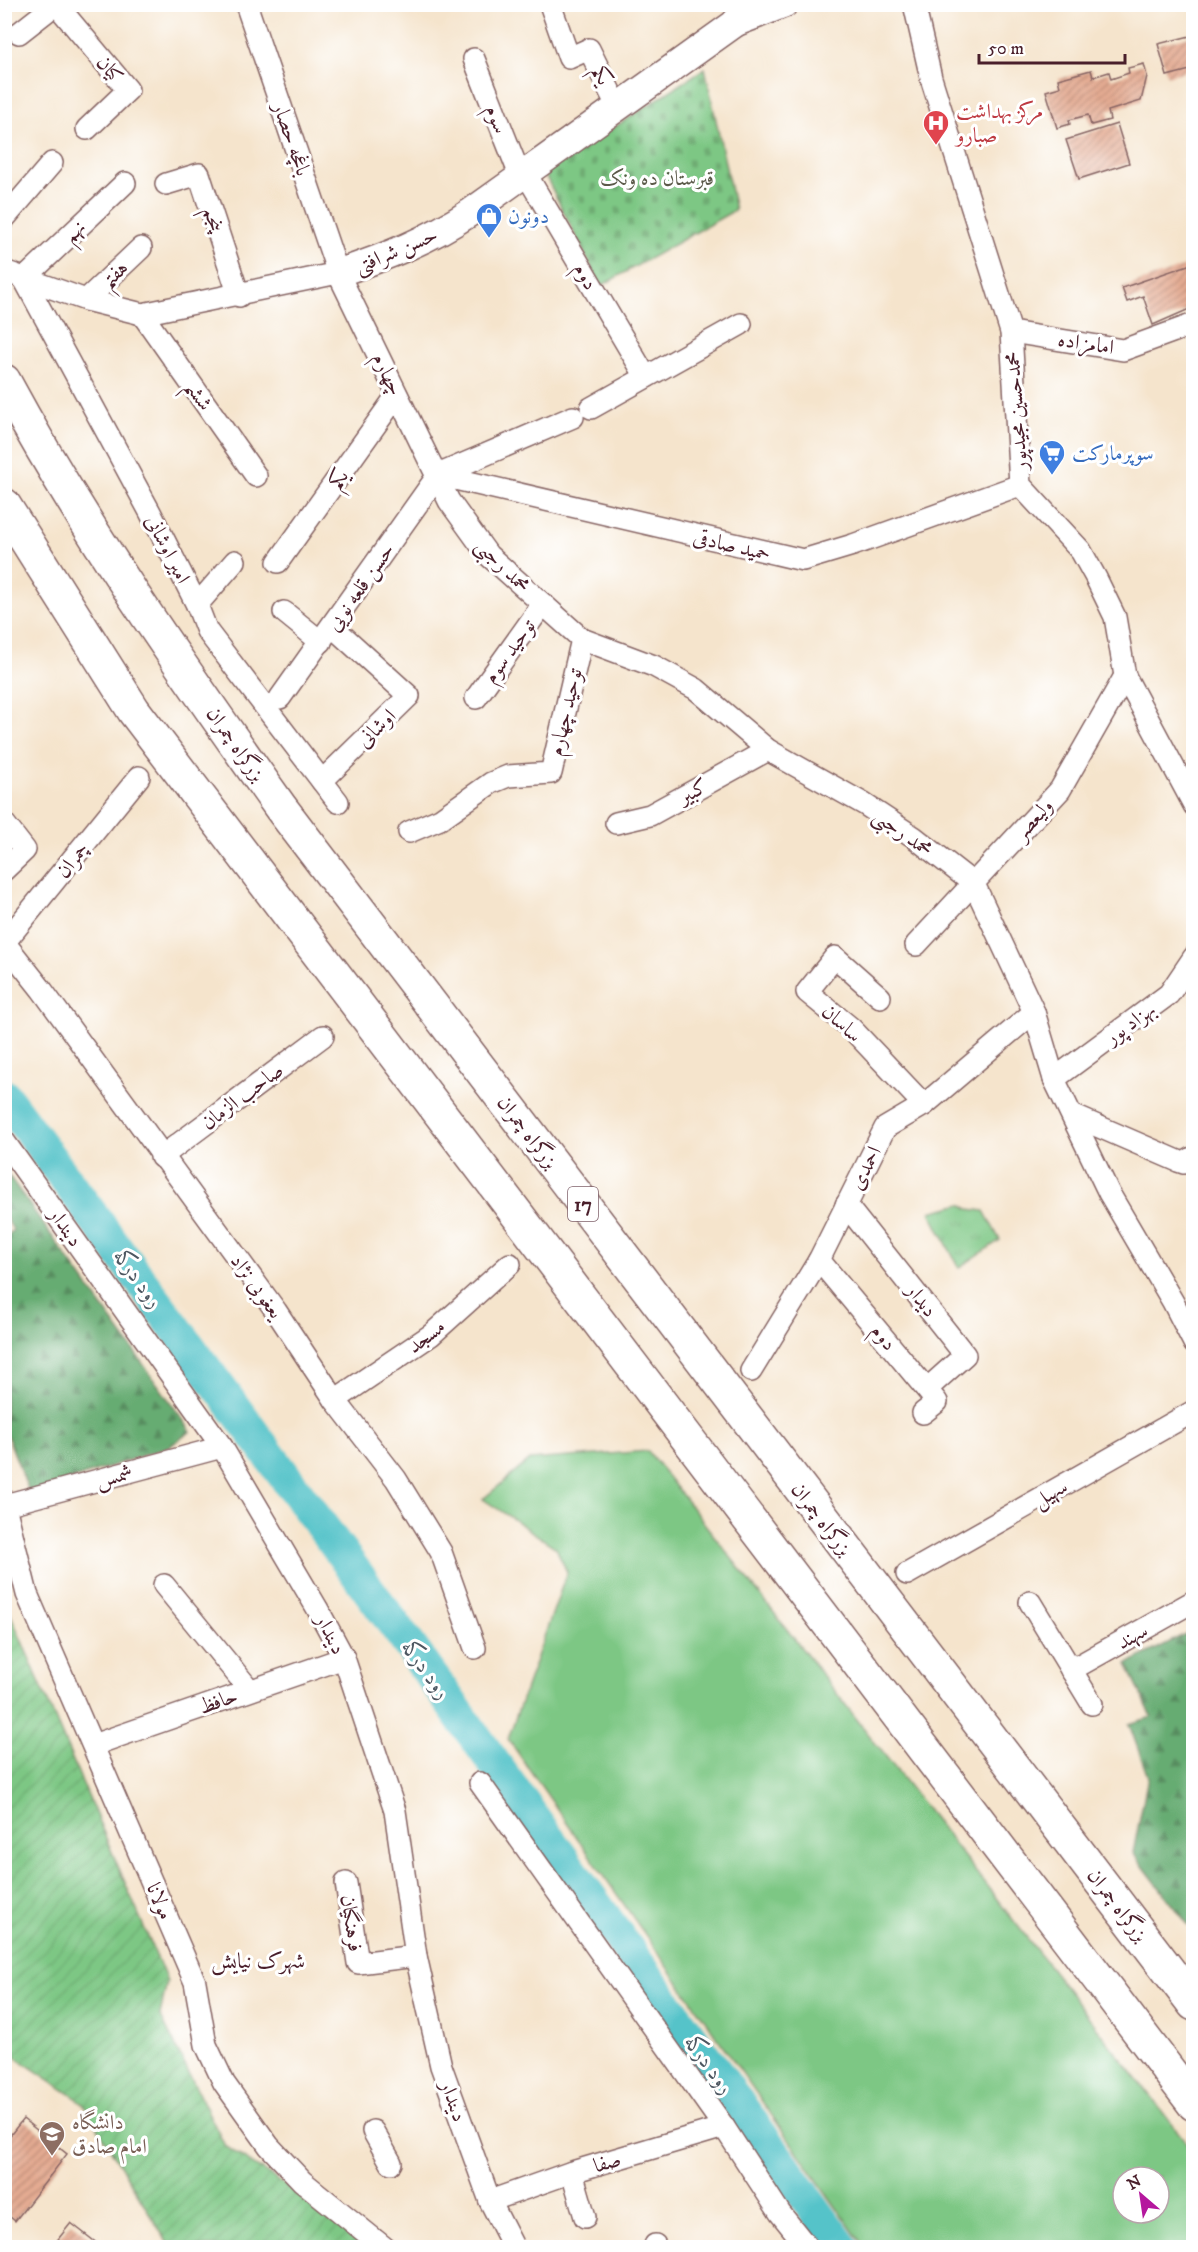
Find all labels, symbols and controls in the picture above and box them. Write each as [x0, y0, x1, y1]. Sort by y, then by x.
scale bar [979, 27, 1124, 65]
text: 50 m [988, 38, 1024, 60]
street label: کیان [90, 50, 128, 89]
street label: یکم [580, 61, 617, 93]
street label: باغچه حصار [266, 97, 316, 179]
place label: مرکز بهداشت صبارو [954, 99, 1043, 149]
street label: سوم [475, 101, 513, 139]
hospital icon: مرکز بهداشت صبارو [921, 108, 951, 146]
park label: قبرستان ده ونک [600, 166, 714, 192]
shop icon: دونون [474, 201, 504, 239]
street label: پنجم [191, 203, 230, 239]
place label: دونون [508, 204, 549, 230]
street label: نهم [58, 215, 96, 253]
street label: حسن شرافتی [351, 222, 442, 281]
street label: هفتم [95, 255, 139, 299]
street label: دوم [564, 258, 603, 297]
street label: امامزاده [1056, 327, 1116, 362]
street label: چهارم [362, 349, 409, 402]
street label: محمدحسین مجیدپور [1000, 351, 1035, 473]
street label: ششم [173, 375, 218, 420]
supermarket icon: سوپرمارکت [1037, 438, 1067, 476]
place label: سوپرمارکت [1072, 441, 1154, 467]
street label: یکم [323, 464, 360, 498]
street label: امیر اوشانی [139, 511, 195, 588]
street label: حمید صادقی [690, 524, 773, 567]
street label: محمد رجبی [467, 533, 535, 601]
street label: حسن قلعه نویی [321, 538, 401, 637]
street label: توحید سوم [478, 614, 546, 691]
street label: توحید چهارم [543, 665, 593, 759]
street label: بزرگراه چمران [200, 701, 272, 787]
street label: اوشانی [351, 704, 402, 754]
street label: کبیر [672, 773, 713, 812]
street label: ولیعصر [1007, 793, 1059, 847]
street label: محمد رجبی [866, 803, 938, 865]
street label: چمران [50, 837, 95, 884]
street label: بهزاد پور [1098, 997, 1162, 1053]
street label: ساسان [816, 999, 867, 1049]
street label: صاحب الزمان [196, 1057, 289, 1136]
street label: بزرگراه چمران [491, 1089, 565, 1175]
street label: احمدی [844, 1142, 888, 1195]
road number: 17 [568, 1187, 598, 1221]
street label: دیندار [41, 1201, 88, 1252]
water label: رود درکه [107, 1243, 169, 1314]
street label: یعغوبی نژاد [223, 1249, 289, 1325]
street label: دیدار [899, 1277, 943, 1323]
street label: مسجد [402, 1314, 451, 1360]
street label: دوم [861, 1319, 902, 1359]
street label: شمس [93, 1460, 136, 1494]
street label: سهیل [1029, 1474, 1073, 1515]
street label: بزرگراه چمران [785, 1476, 859, 1562]
street label: دیندار [308, 1608, 351, 1659]
street label: سهند [1112, 1618, 1153, 1656]
water label: رود درکه [395, 1634, 457, 1705]
street label: حافظ [195, 1683, 241, 1721]
street label: بزرگراه چمران [1081, 1862, 1155, 1948]
street label: مولانا [140, 1879, 178, 1924]
street label: فرهنگیان [334, 1893, 368, 1953]
district label: شهرک نیایش [211, 1948, 305, 1976]
water label: رود درکه [678, 2029, 740, 2100]
street label: دیندار [433, 2075, 472, 2126]
place label: دانشگاه امام صادق [72, 2109, 147, 2164]
school or university icon: دانشگاه امام صادق [37, 2119, 67, 2157]
street label: صفا [590, 2147, 624, 2179]
north arrow [1111, 2165, 1171, 2225]
text: N [1124, 2171, 1145, 2195]

